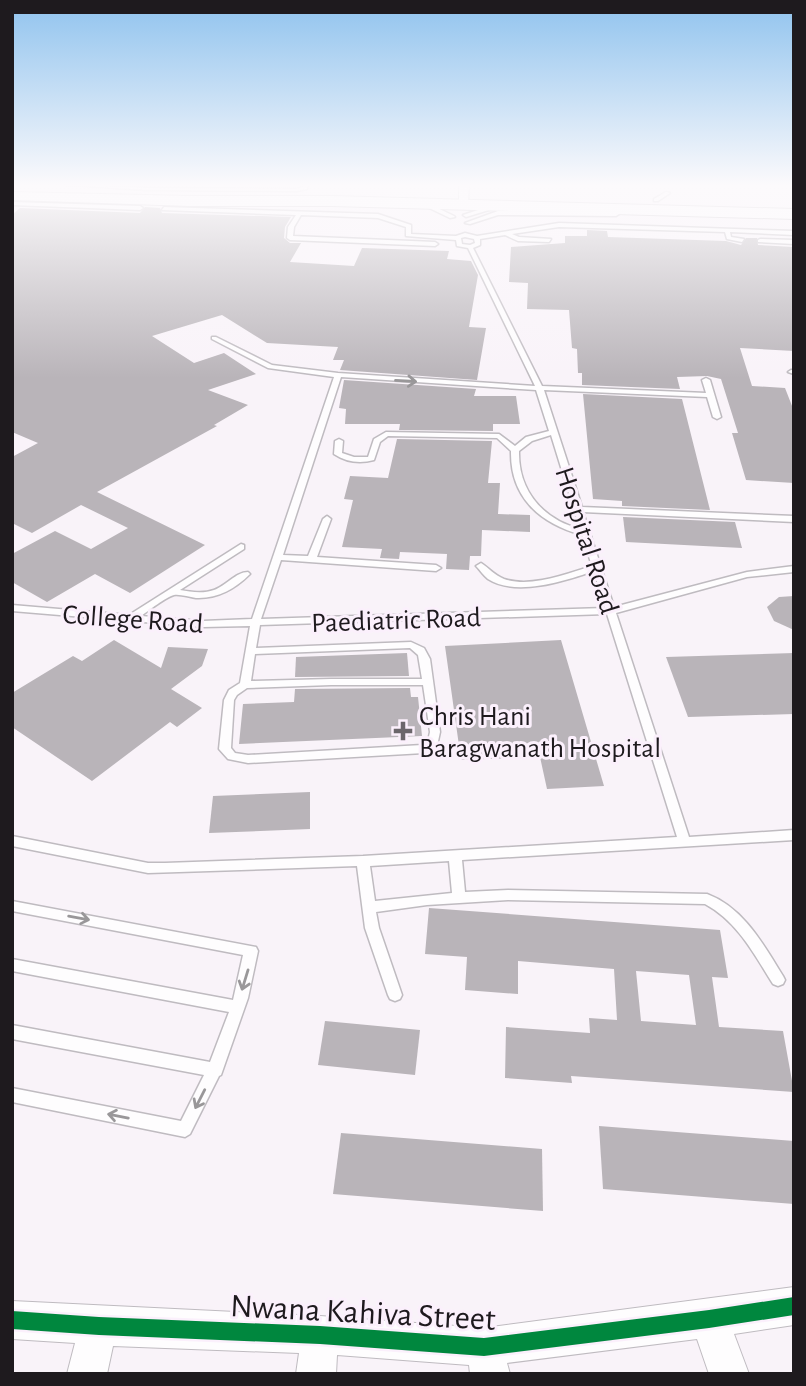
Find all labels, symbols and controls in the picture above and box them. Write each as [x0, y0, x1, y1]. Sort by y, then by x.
one-way arrow [395, 375, 418, 388]
street label: Hospital Road [549, 464, 623, 618]
street label: College Road [62, 601, 204, 639]
street label: Paediatric Road [311, 604, 481, 638]
place label: Chris Hani Baragwanath Hospital [419, 703, 661, 763]
marker: Chris Hani Baragwanath Hospital [393, 721, 413, 741]
one-way arrow [67, 912, 90, 926]
one-way arrow [238, 968, 251, 990]
one-way arrow [193, 1089, 207, 1109]
one-way arrow [107, 1109, 130, 1122]
street label: Nwana Kahiva Street [229, 1290, 497, 1337]

